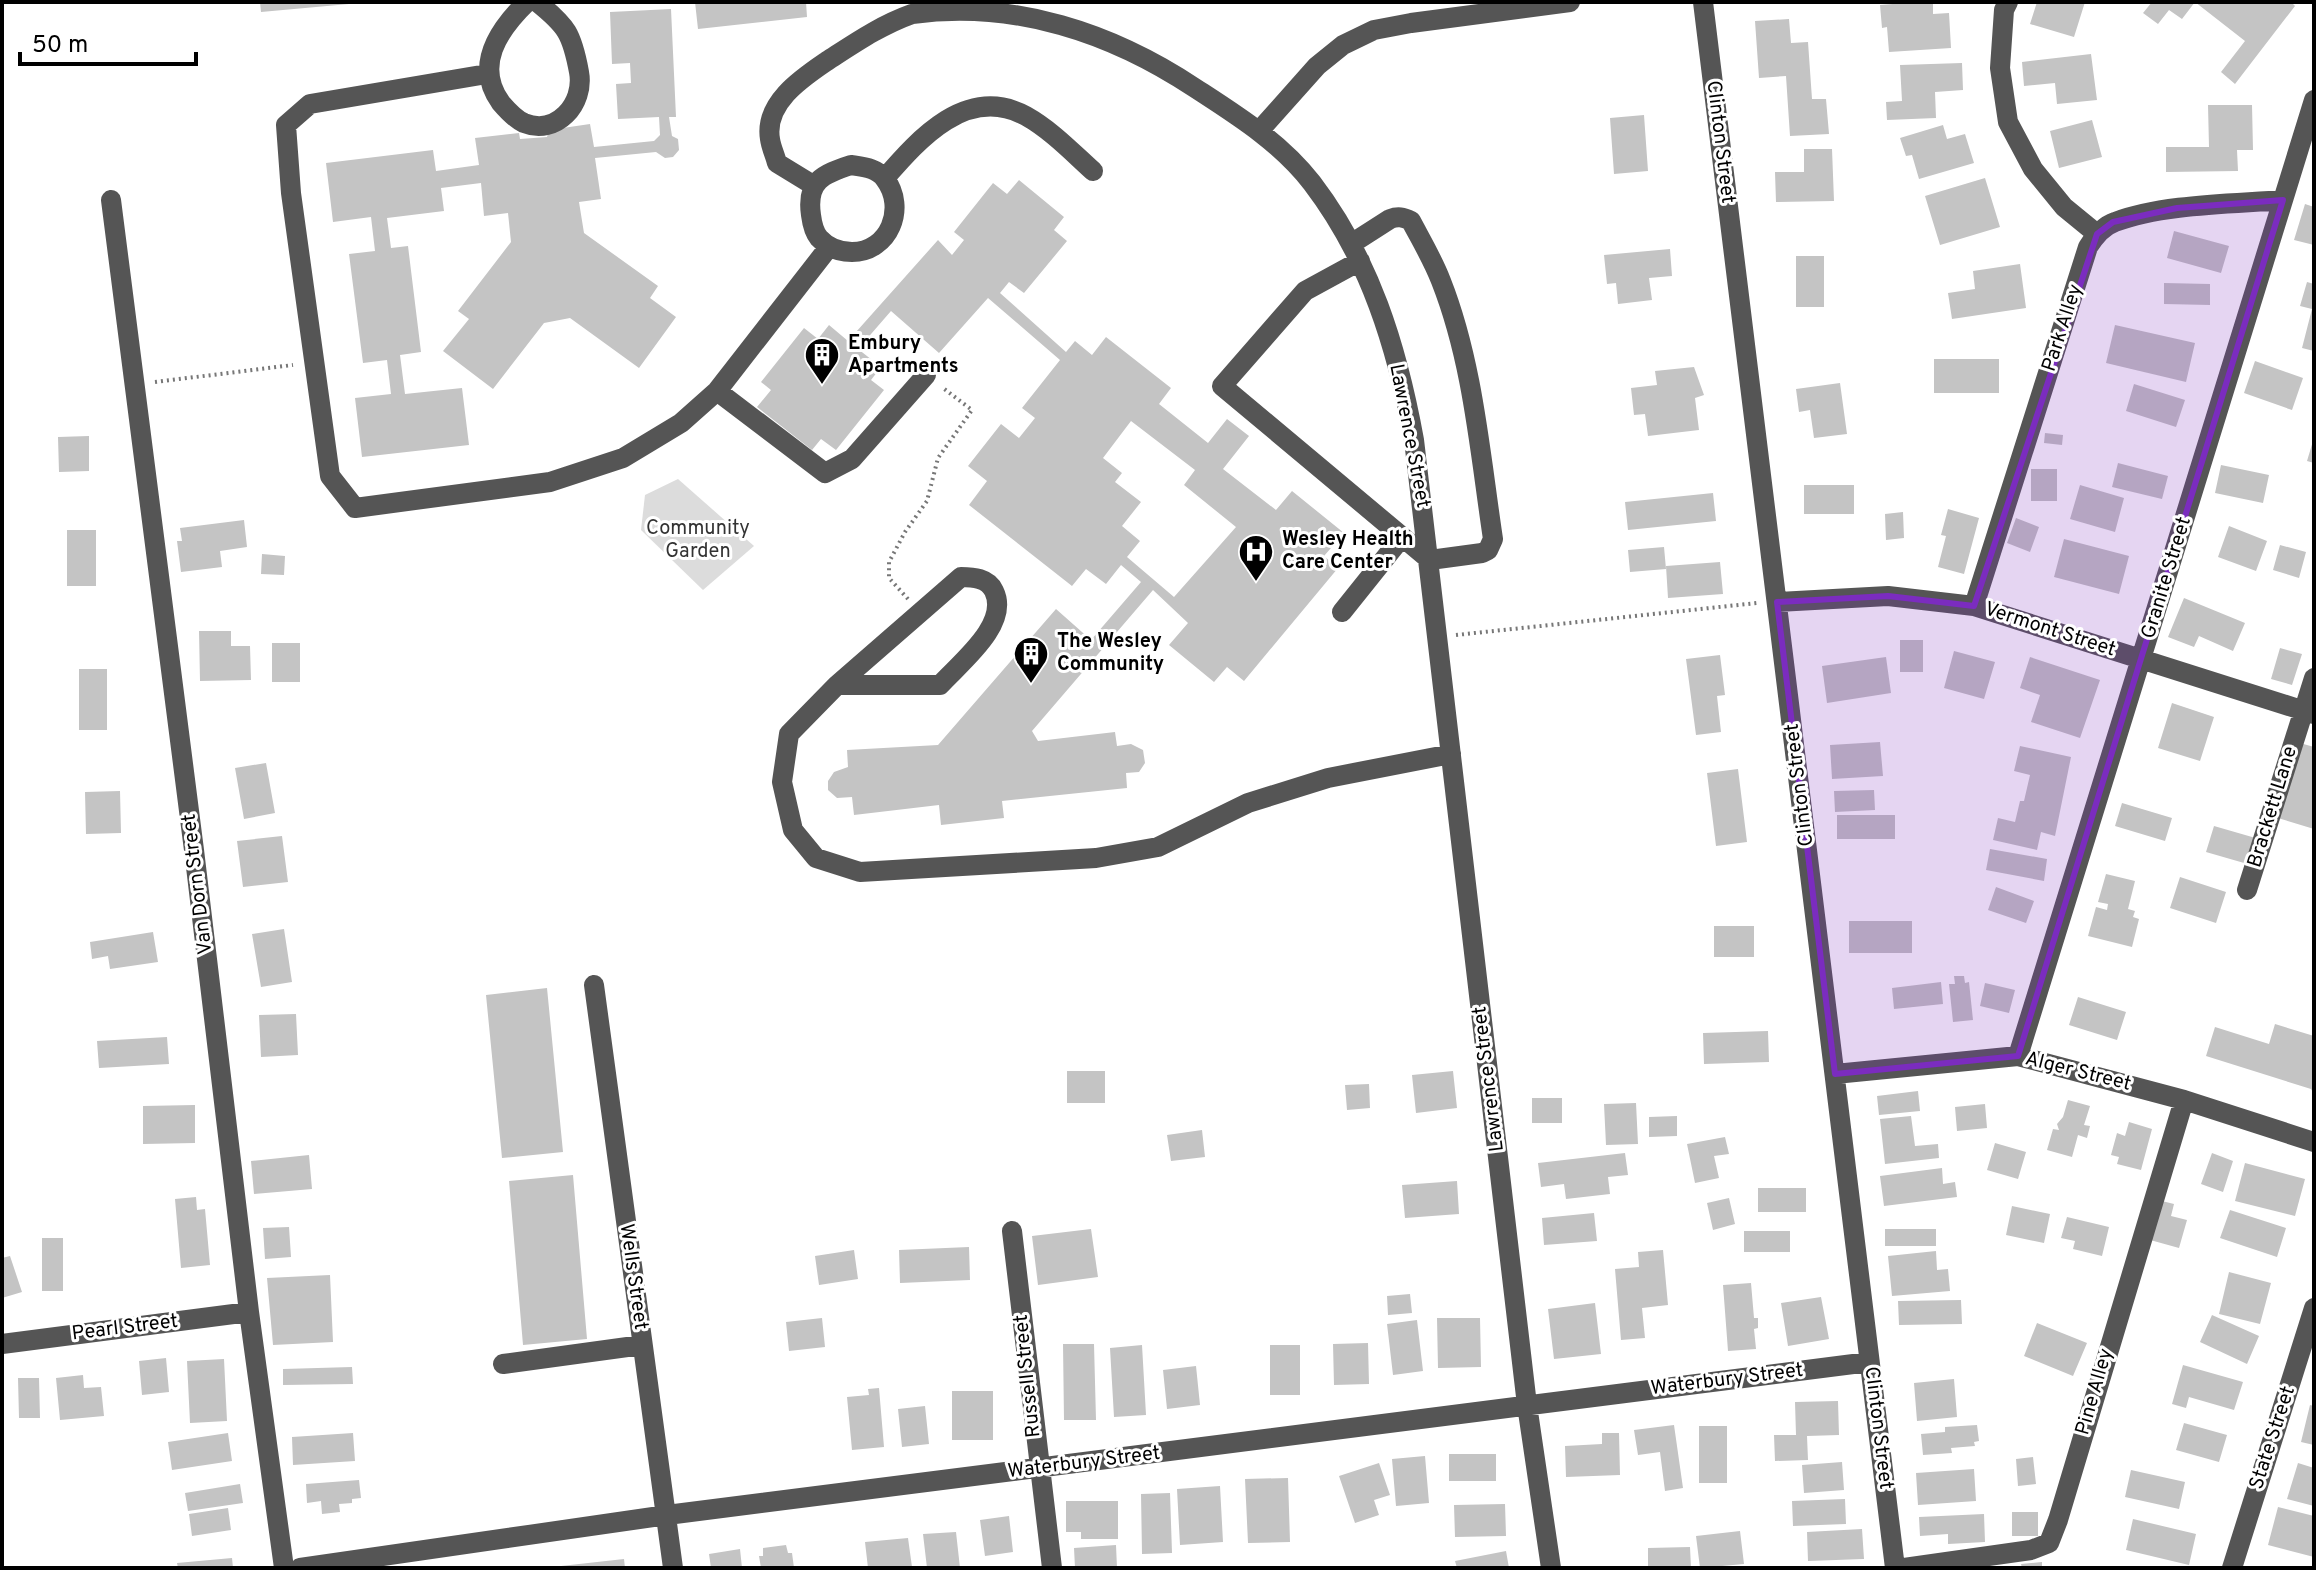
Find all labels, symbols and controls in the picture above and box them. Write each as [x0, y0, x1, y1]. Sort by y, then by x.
scale bar [20, 16, 196, 66]
text: 50 m [32, 31, 88, 61]
street label: Clinton Street [1700, 79, 1740, 205]
street label: Park Alley [2037, 281, 2089, 375]
place label: Embury Apartments [848, 331, 959, 380]
building icon: Embury Apartments [803, 336, 841, 386]
street label: Lawrence Street [1382, 362, 1436, 510]
street label: Granite Street [2136, 514, 2198, 642]
park label: Community Garden [646, 516, 750, 565]
place label: Wesley Health Care Center [1282, 527, 1414, 576]
hospital icon: Wesley Health Care Center [1237, 533, 1275, 583]
street label: Vermont Street [1981, 597, 2119, 663]
place label: The Wesley Community [1057, 629, 1164, 678]
building icon: The Wesley Community [1012, 635, 1050, 685]
street label: Clinton Street [1780, 722, 1820, 848]
street label: Brackett Lane [2242, 743, 2304, 871]
street label: Van Dorn Street [176, 812, 220, 956]
street label: Lawrence Street [1467, 1005, 1511, 1153]
street label: Alger Street [2022, 1046, 2134, 1098]
street label: Wells Street [613, 1222, 653, 1332]
street label: Pearl Street [70, 1309, 180, 1347]
street label: Russell Street [1009, 1313, 1047, 1439]
street label: Pine Alley [2070, 1346, 2120, 1438]
street label: Waterbury Street [1649, 1358, 1805, 1402]
street label: Clinton Street [1858, 1365, 1898, 1491]
street label: State Street [2244, 1383, 2302, 1493]
street label: Waterbury Street [1006, 1441, 1162, 1485]

